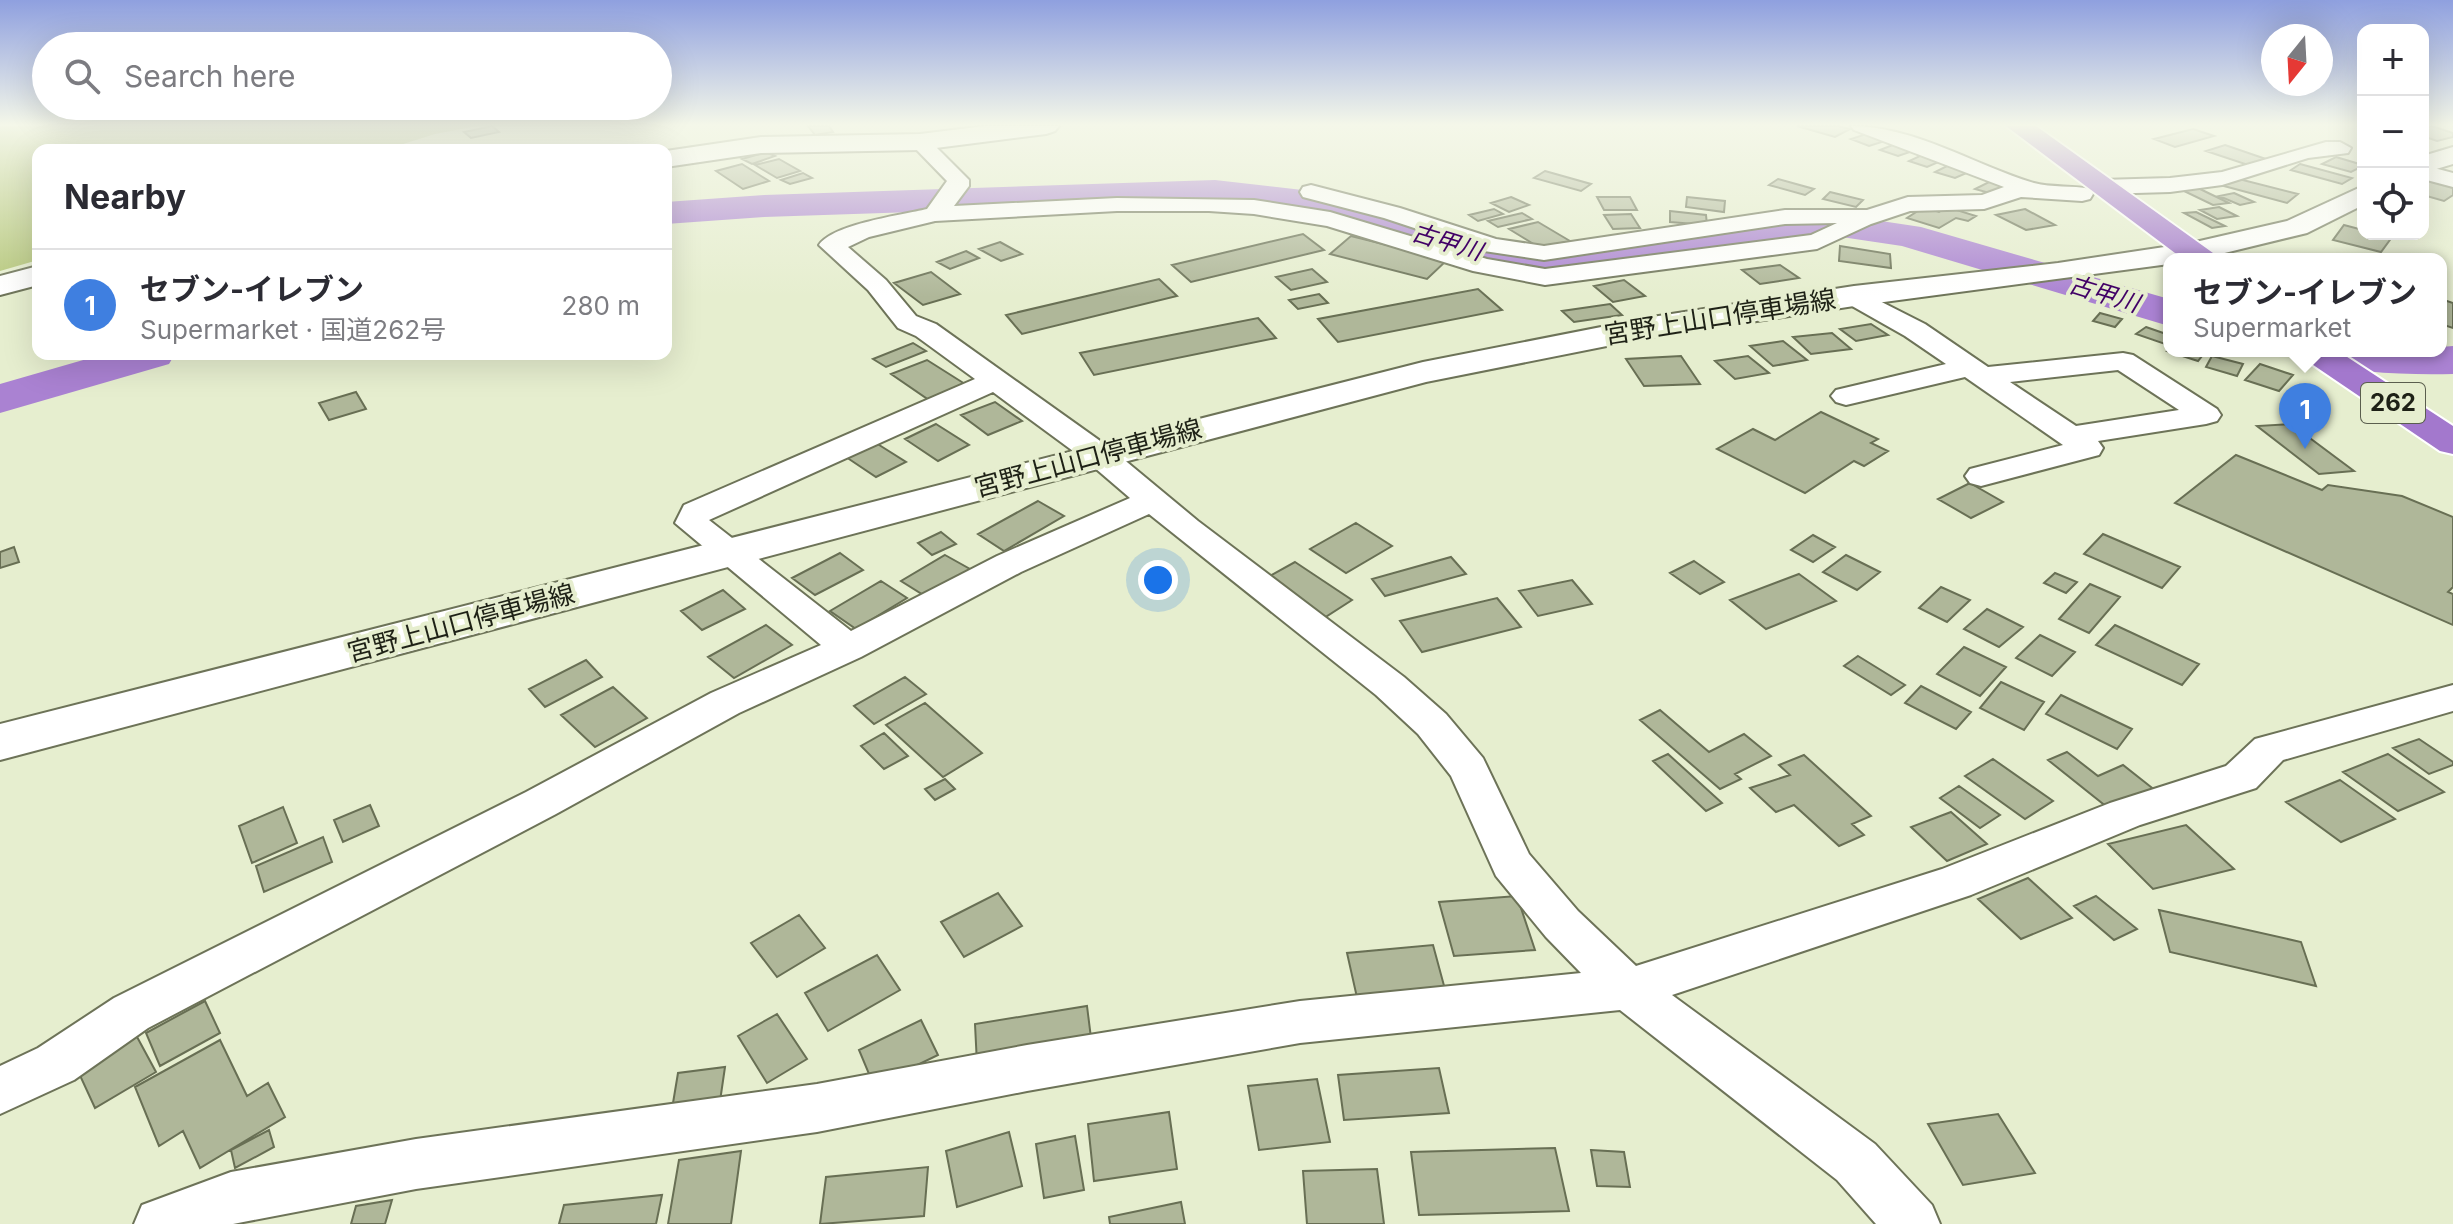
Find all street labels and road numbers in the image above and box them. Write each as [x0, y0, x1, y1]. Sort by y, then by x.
street label: 宮野上山口停車場線 [1602, 283, 1838, 350]
road number: 262 [2361, 383, 2425, 423]
street label: 宮野上山口停車場線 [971, 412, 1205, 503]
street label: 宮野上山口停車場線 [344, 577, 578, 668]

